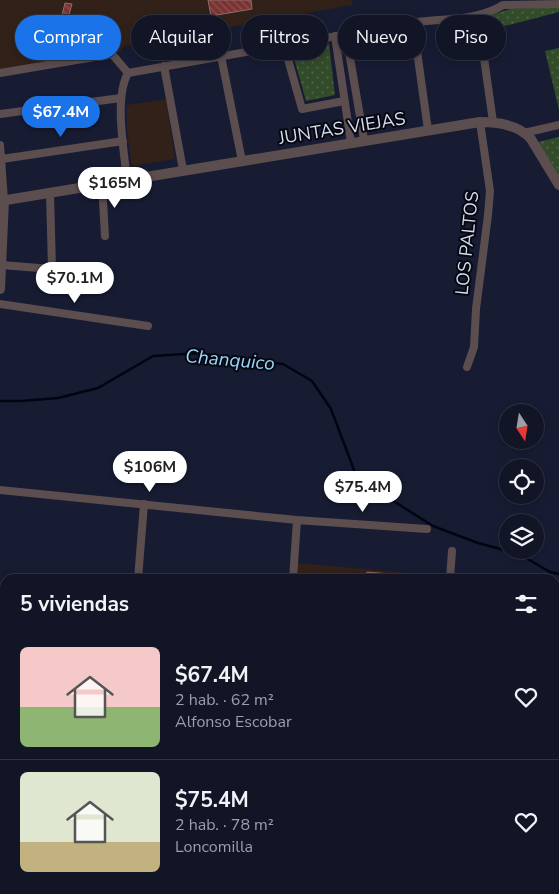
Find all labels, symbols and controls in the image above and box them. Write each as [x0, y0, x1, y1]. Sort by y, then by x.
chip: Comprar [15, 15, 121, 60]
chip: Alquilar [131, 15, 231, 60]
chip: Filtros [241, 15, 328, 60]
chip: Nuevo [338, 15, 426, 60]
chip: Piso [436, 15, 506, 60]
pin: $67.4M [20, 96, 102, 138]
text: $67.4M [33, 101, 89, 123]
street label: JUNTAS VIEJAS [276, 106, 407, 150]
pin: $165M [80, 166, 150, 209]
text: $165M [89, 172, 141, 194]
street label: LOS PALTOS [450, 190, 484, 296]
pin: $70.1M [34, 262, 116, 304]
text: $70.1M [47, 267, 103, 289]
water label: Chanquico [184, 343, 276, 377]
north arrow [499, 404, 544, 449]
map controls [499, 404, 544, 559]
pin: $106M [115, 450, 185, 493]
text: $106M [124, 456, 176, 478]
button: locate [499, 459, 544, 504]
pin: $75.4M [322, 470, 404, 513]
text: $75.4M [335, 476, 391, 498]
button: layers [499, 514, 544, 559]
text: 5 viviendas [20, 590, 129, 618]
icon: filters [512, 590, 540, 618]
text: $67.4M [175, 661, 249, 689]
icon: home [60, 667, 120, 727]
icon: heart [512, 683, 540, 711]
text: 2 hab. · 62 m² [175, 689, 274, 711]
text: Alfonso Escobar [175, 711, 292, 733]
text: $75.4M [175, 786, 249, 814]
icon: home [60, 792, 120, 852]
icon: heart [512, 808, 540, 836]
text: 2 hab. · 78 m² [175, 814, 274, 836]
text: Loncomilla [175, 836, 253, 858]

